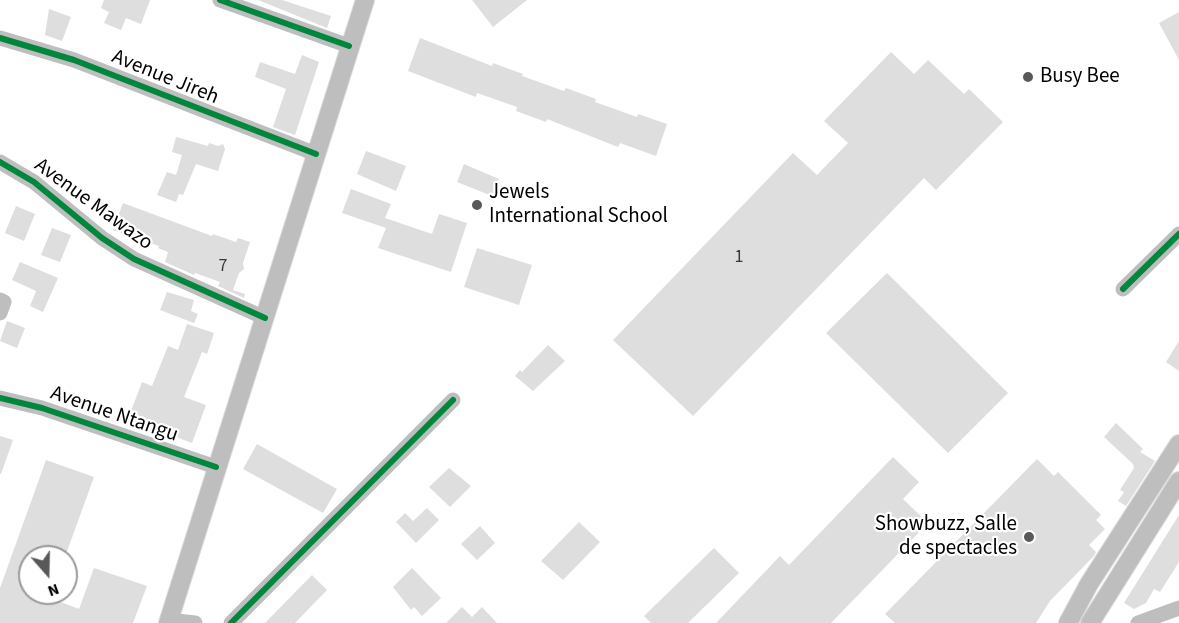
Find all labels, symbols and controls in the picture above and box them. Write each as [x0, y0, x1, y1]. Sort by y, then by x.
street label: Avenue Jireh [108, 45, 222, 111]
place label: Busy Bee [1040, 64, 1120, 90]
marker: Busy Bee [1021, 70, 1035, 84]
street label: Avenue Mawazo [29, 154, 157, 256]
place label: Jewels International School [489, 180, 668, 230]
marker: Jewels International School [470, 198, 484, 212]
house number: 1 [735, 247, 743, 269]
house number: 7 [219, 256, 227, 278]
street label: Avenue Ntangu [47, 381, 181, 449]
place label: Showbuzz, Salle de spectacles [875, 512, 1017, 562]
marker: Showbuzz, Salle de spectacles [1022, 530, 1036, 544]
north arrow [18, 545, 78, 605]
text: N [45, 578, 62, 602]

